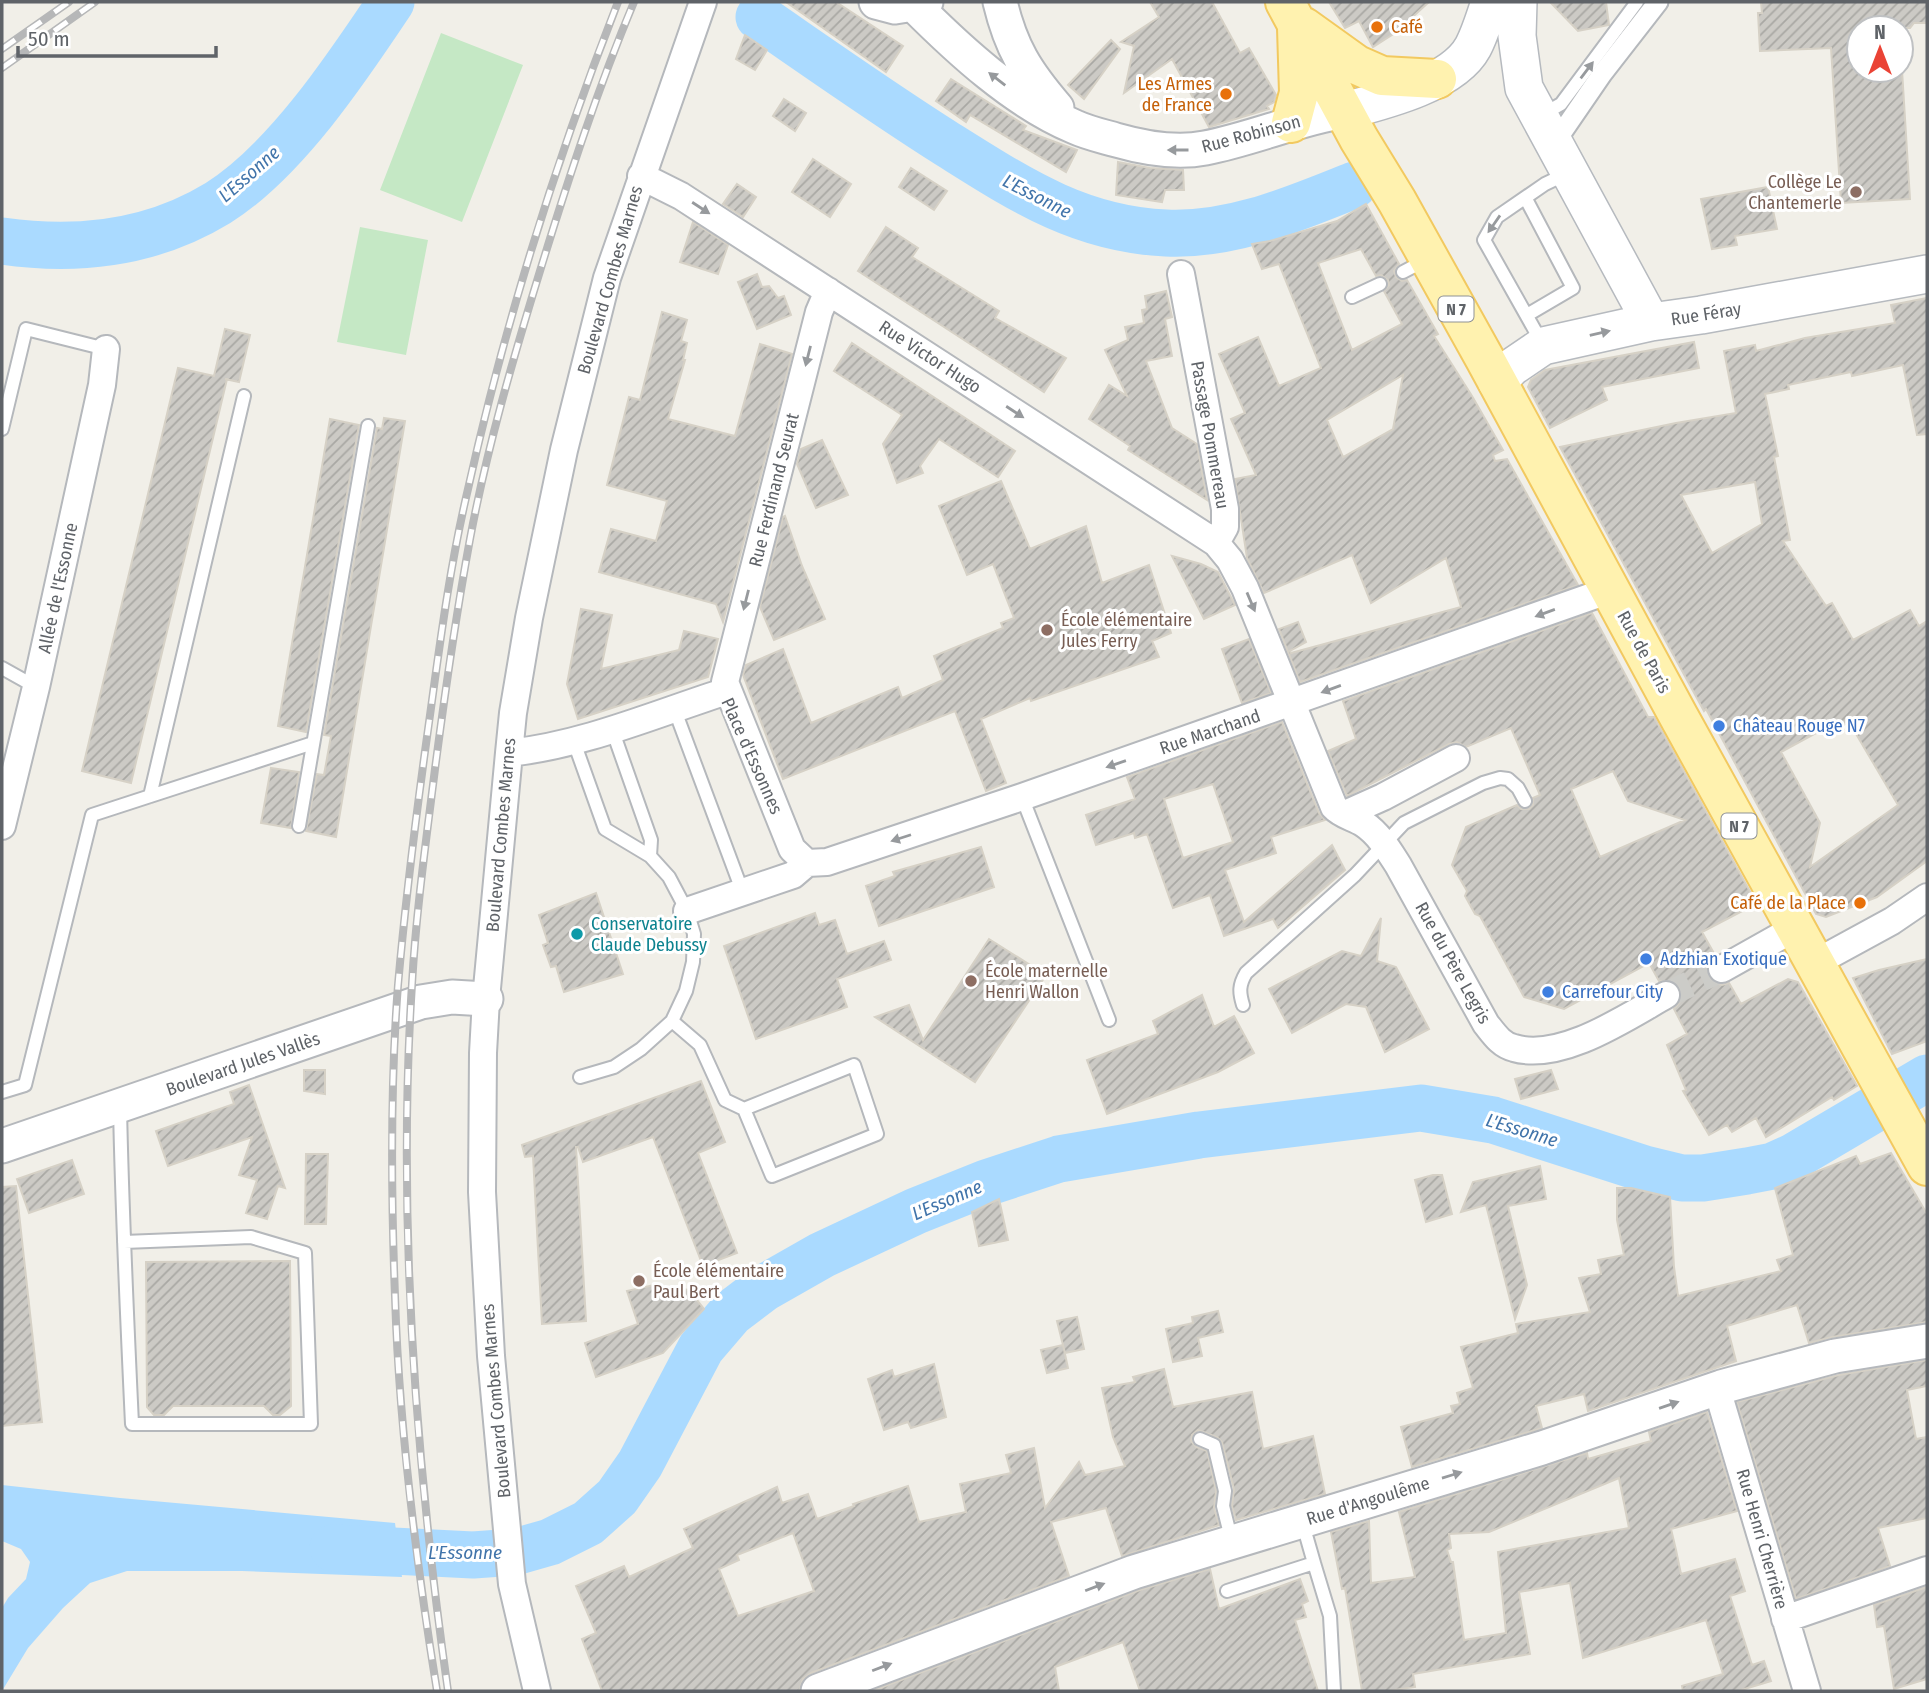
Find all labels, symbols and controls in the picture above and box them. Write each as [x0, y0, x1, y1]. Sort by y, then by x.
scale bar [18, 14, 215, 58]
north arrow [1845, 14, 1915, 84]
place label: Café [1391, 16, 1423, 38]
marker: Café [1369, 19, 1385, 35]
text: N [1874, 21, 1886, 44]
text: 50 m [28, 26, 70, 52]
one-way arrow [1580, 61, 1594, 79]
one-way arrow [988, 72, 1006, 86]
place label: Les Armes de France [1137, 73, 1212, 116]
marker: Les Armes de France [1218, 86, 1234, 102]
street label: Rue Robinson [1199, 110, 1303, 158]
water label: L'Essonne [214, 141, 284, 207]
one-way arrow [1166, 144, 1188, 155]
water label: L'Essonne [999, 169, 1075, 223]
place label: Collège Le Chantemerle [1748, 171, 1842, 214]
street label: Boulevard Combes Marnes [573, 183, 648, 377]
marker: Collège Le Chantemerle [1848, 184, 1864, 200]
one-way arrow [691, 202, 711, 215]
one-way arrow [1487, 215, 1501, 233]
road number: N 7 [1438, 296, 1474, 322]
street label: Rue Féray [1669, 298, 1743, 330]
street label: Rue Victor Hugo [875, 316, 985, 398]
one-way arrow [1589, 327, 1611, 338]
one-way arrow [802, 345, 813, 367]
street label: Passage Pommereau [1186, 359, 1234, 511]
one-way arrow [1005, 406, 1025, 419]
street label: Rue Ferdinand Seurat [744, 411, 804, 569]
street label: Allée de l'Essonne [33, 521, 83, 655]
one-way arrow [740, 589, 751, 611]
one-way arrow [1245, 592, 1257, 612]
street label: Rue de Paris [1612, 607, 1676, 697]
place label: École élémentaire Jules Ferry [1061, 608, 1192, 652]
one-way arrow [1535, 608, 1556, 619]
marker: École élémentaire Jules Ferry [1039, 622, 1055, 638]
one-way arrow [1320, 684, 1341, 695]
street label: Place d'Essonnes [717, 694, 788, 818]
street label: Rue Marchand [1157, 705, 1263, 759]
place label: Château Rouge N7 [1733, 715, 1865, 737]
marker: Château Rouge N7 [1711, 718, 1727, 734]
street label: Boulevard Combes Marnes [482, 737, 520, 933]
one-way arrow [1106, 759, 1127, 770]
road number: N 7 [1722, 814, 1756, 838]
one-way arrow [890, 833, 911, 844]
place label: Café de la Place [1730, 892, 1846, 914]
marker: Café de la Place [1852, 895, 1868, 911]
street label: Rue du Père Legris [1410, 898, 1496, 1028]
place label: Conservatoire Claude Debussy [591, 913, 707, 956]
marker: Conservatoire Claude Debussy [569, 926, 585, 942]
place label: Adzhian Exotique [1660, 948, 1787, 970]
marker: Adzhian Exotique [1638, 951, 1654, 967]
place label: École maternelle Henri Wallon [985, 959, 1108, 1003]
marker: École maternelle Henri Wallon [963, 973, 979, 989]
place label: Carrefour City [1562, 981, 1663, 1003]
marker: Carrefour City [1540, 984, 1556, 1000]
street label: Boulevard Jules Vallès [163, 1027, 323, 1101]
water label: L'Essonne [1483, 1108, 1561, 1152]
water label: L'Essonne [909, 1175, 985, 1225]
place label: École élémentaire Paul Bert [653, 1259, 784, 1303]
marker: École élémentaire Paul Bert [631, 1273, 647, 1289]
street label: Boulevard Combes Marnes [477, 1303, 515, 1499]
one-way arrow [1658, 1399, 1679, 1409]
street label: Rue Henri Cherrière [1731, 1466, 1793, 1612]
one-way arrow [1442, 1469, 1463, 1480]
street label: Rue d'Angoulême [1304, 1472, 1432, 1530]
water label: L'Essonne [428, 1541, 502, 1564]
one-way arrow [1084, 1581, 1105, 1592]
one-way arrow [872, 1661, 893, 1672]

